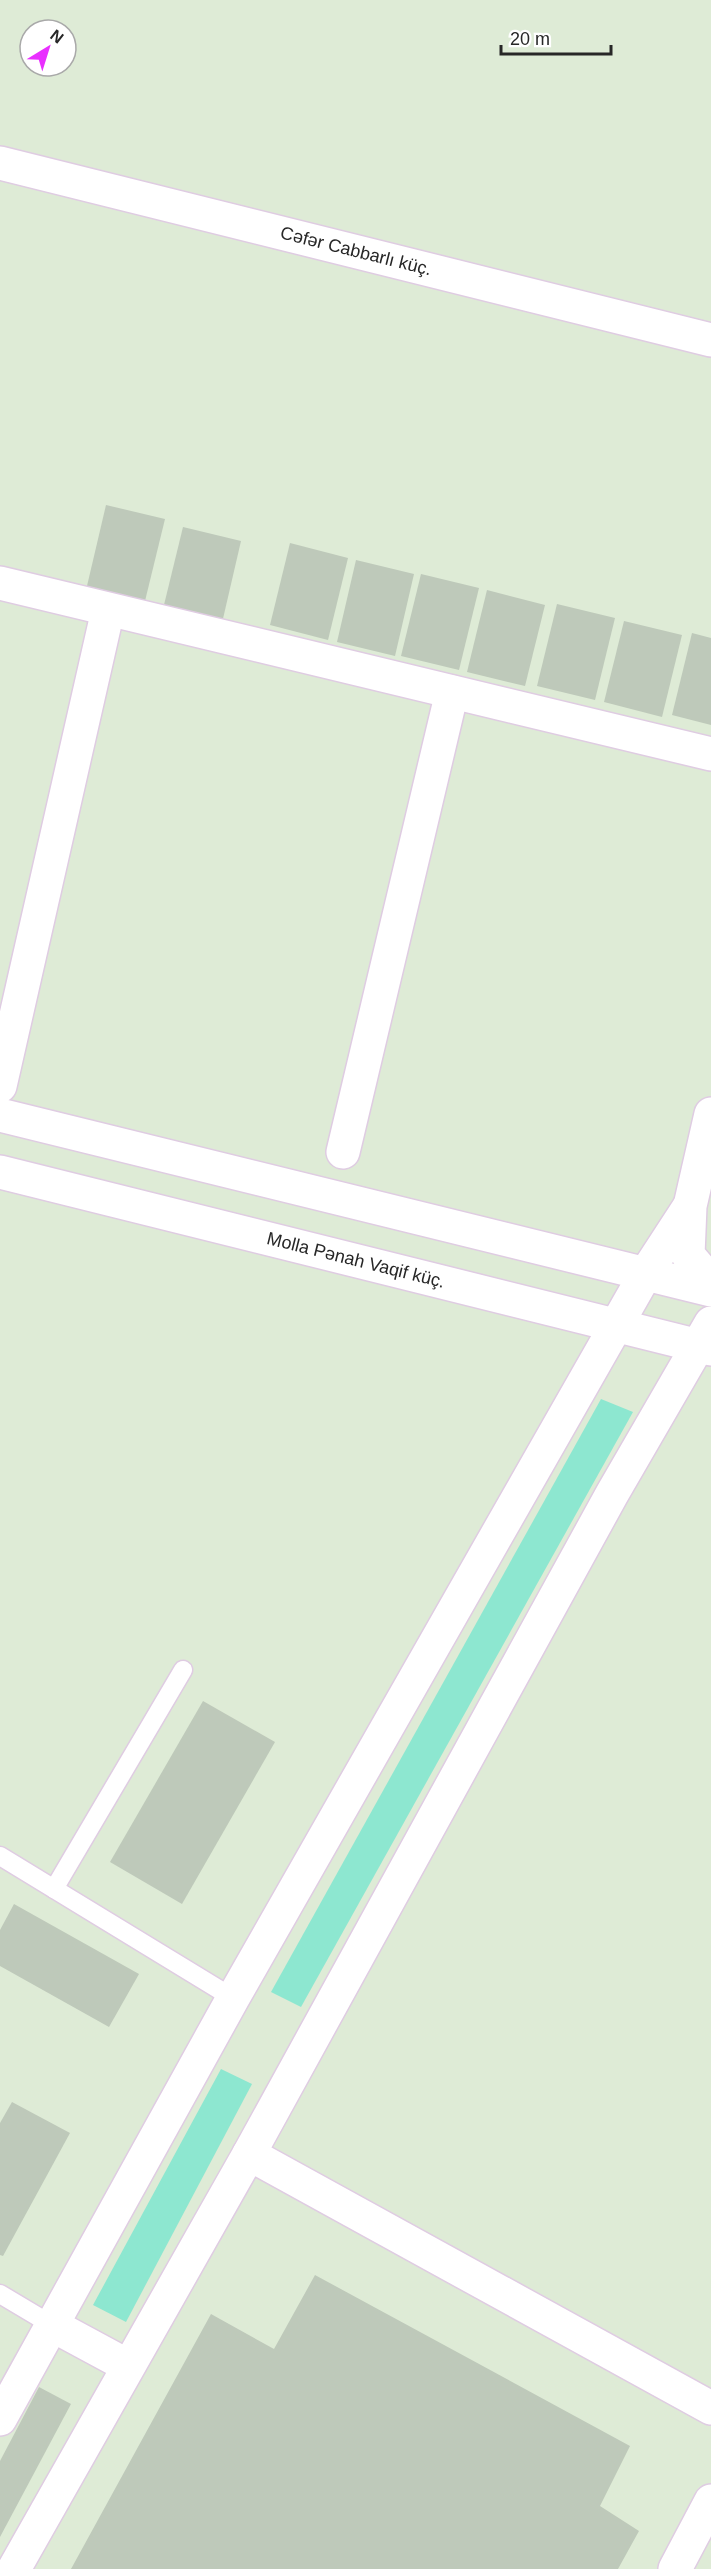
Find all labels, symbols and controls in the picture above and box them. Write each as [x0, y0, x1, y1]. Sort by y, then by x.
north arrow [18, 18, 78, 78]
scale bar [501, 18, 610, 56]
text: N [47, 26, 67, 47]
text: 20 m [510, 29, 550, 49]
street label: Cəfər Cabbarlı küç. [278, 223, 434, 279]
street label: Molla Pənah Vaqif küç. [265, 1228, 447, 1292]

